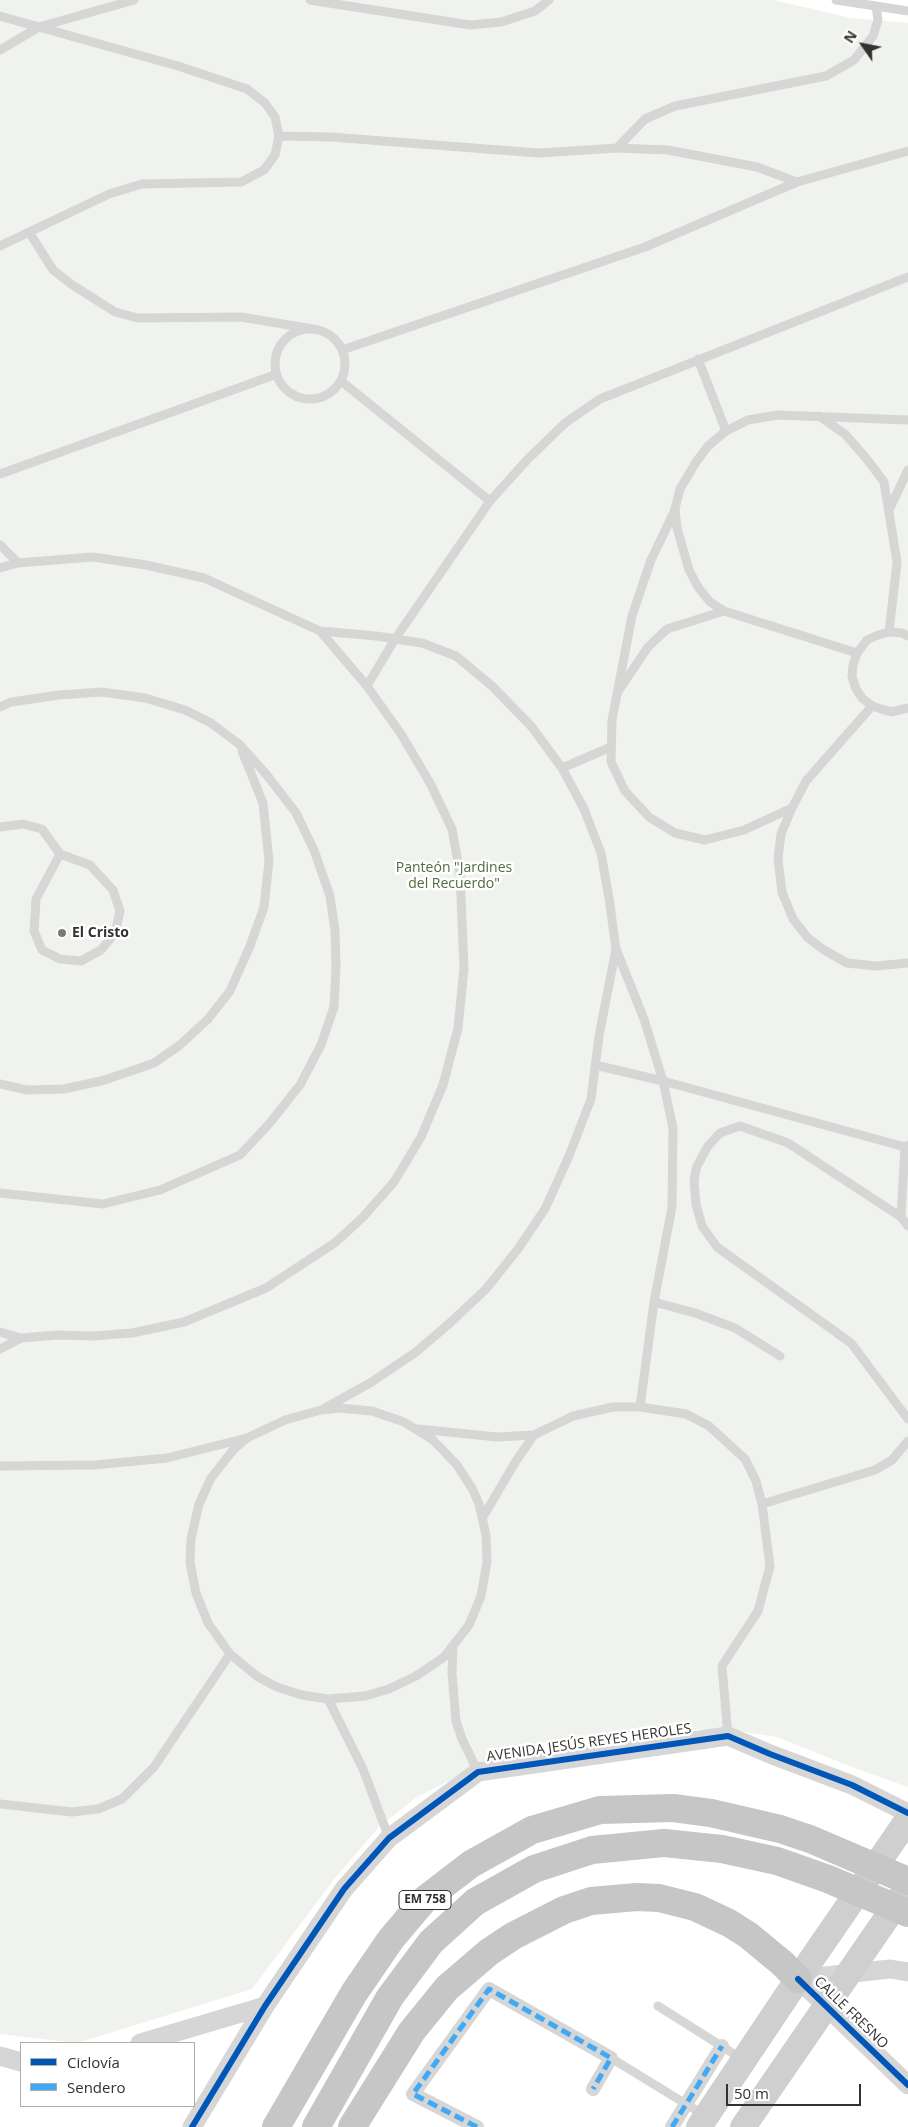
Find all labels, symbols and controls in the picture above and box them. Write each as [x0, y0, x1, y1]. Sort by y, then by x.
north arrow [838, 20, 888, 70]
text: N [839, 27, 861, 47]
park label: Panteón "Jardines del Recuerdo" [396, 860, 512, 892]
place label: El Cristo [72, 925, 129, 941]
marker: El Cristo [56, 927, 68, 939]
street label: AVENIDA JESÚS REYES HEROLES [486, 1720, 692, 1766]
road number: EM 758 [399, 1890, 451, 1910]
street label: CALLE FRESNO [810, 1973, 892, 2053]
legend [20, 2042, 195, 2107]
text: Ciclovía [67, 2052, 120, 2072]
scale bar [728, 2074, 863, 2106]
text: Sendero [67, 2077, 126, 2097]
text: 50 m [734, 2083, 769, 2103]

